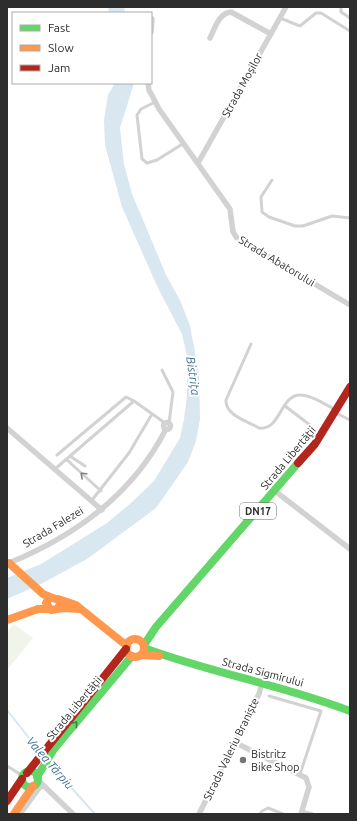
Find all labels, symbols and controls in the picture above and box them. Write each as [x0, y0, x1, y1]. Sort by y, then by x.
legend [12, 12, 152, 84]
text: Fast [48, 21, 70, 34]
text: Slow [48, 41, 74, 54]
street label: Strada Moșilor [219, 50, 265, 119]
text: Jam [48, 61, 70, 74]
street label: Strada Abatorului [237, 234, 317, 288]
water label: Bistrița [184, 356, 203, 397]
street label: Strada Libertății [258, 424, 318, 492]
one-way arrow [81, 473, 88, 480]
road number: DN17 [240, 503, 276, 519]
street label: Strada Falezei [21, 504, 85, 550]
street label: Strada Sigmirului [221, 655, 305, 689]
street label: Strada Libertății [44, 674, 104, 742]
street label: Strada Valeriu Braniște [201, 696, 261, 802]
one-way arrow [71, 721, 78, 728]
water label: Valea Tărpiu [24, 734, 77, 792]
place label: Bistritz Bike Shop [251, 748, 300, 773]
marker: Bistritz Bike Shop [238, 755, 248, 765]

